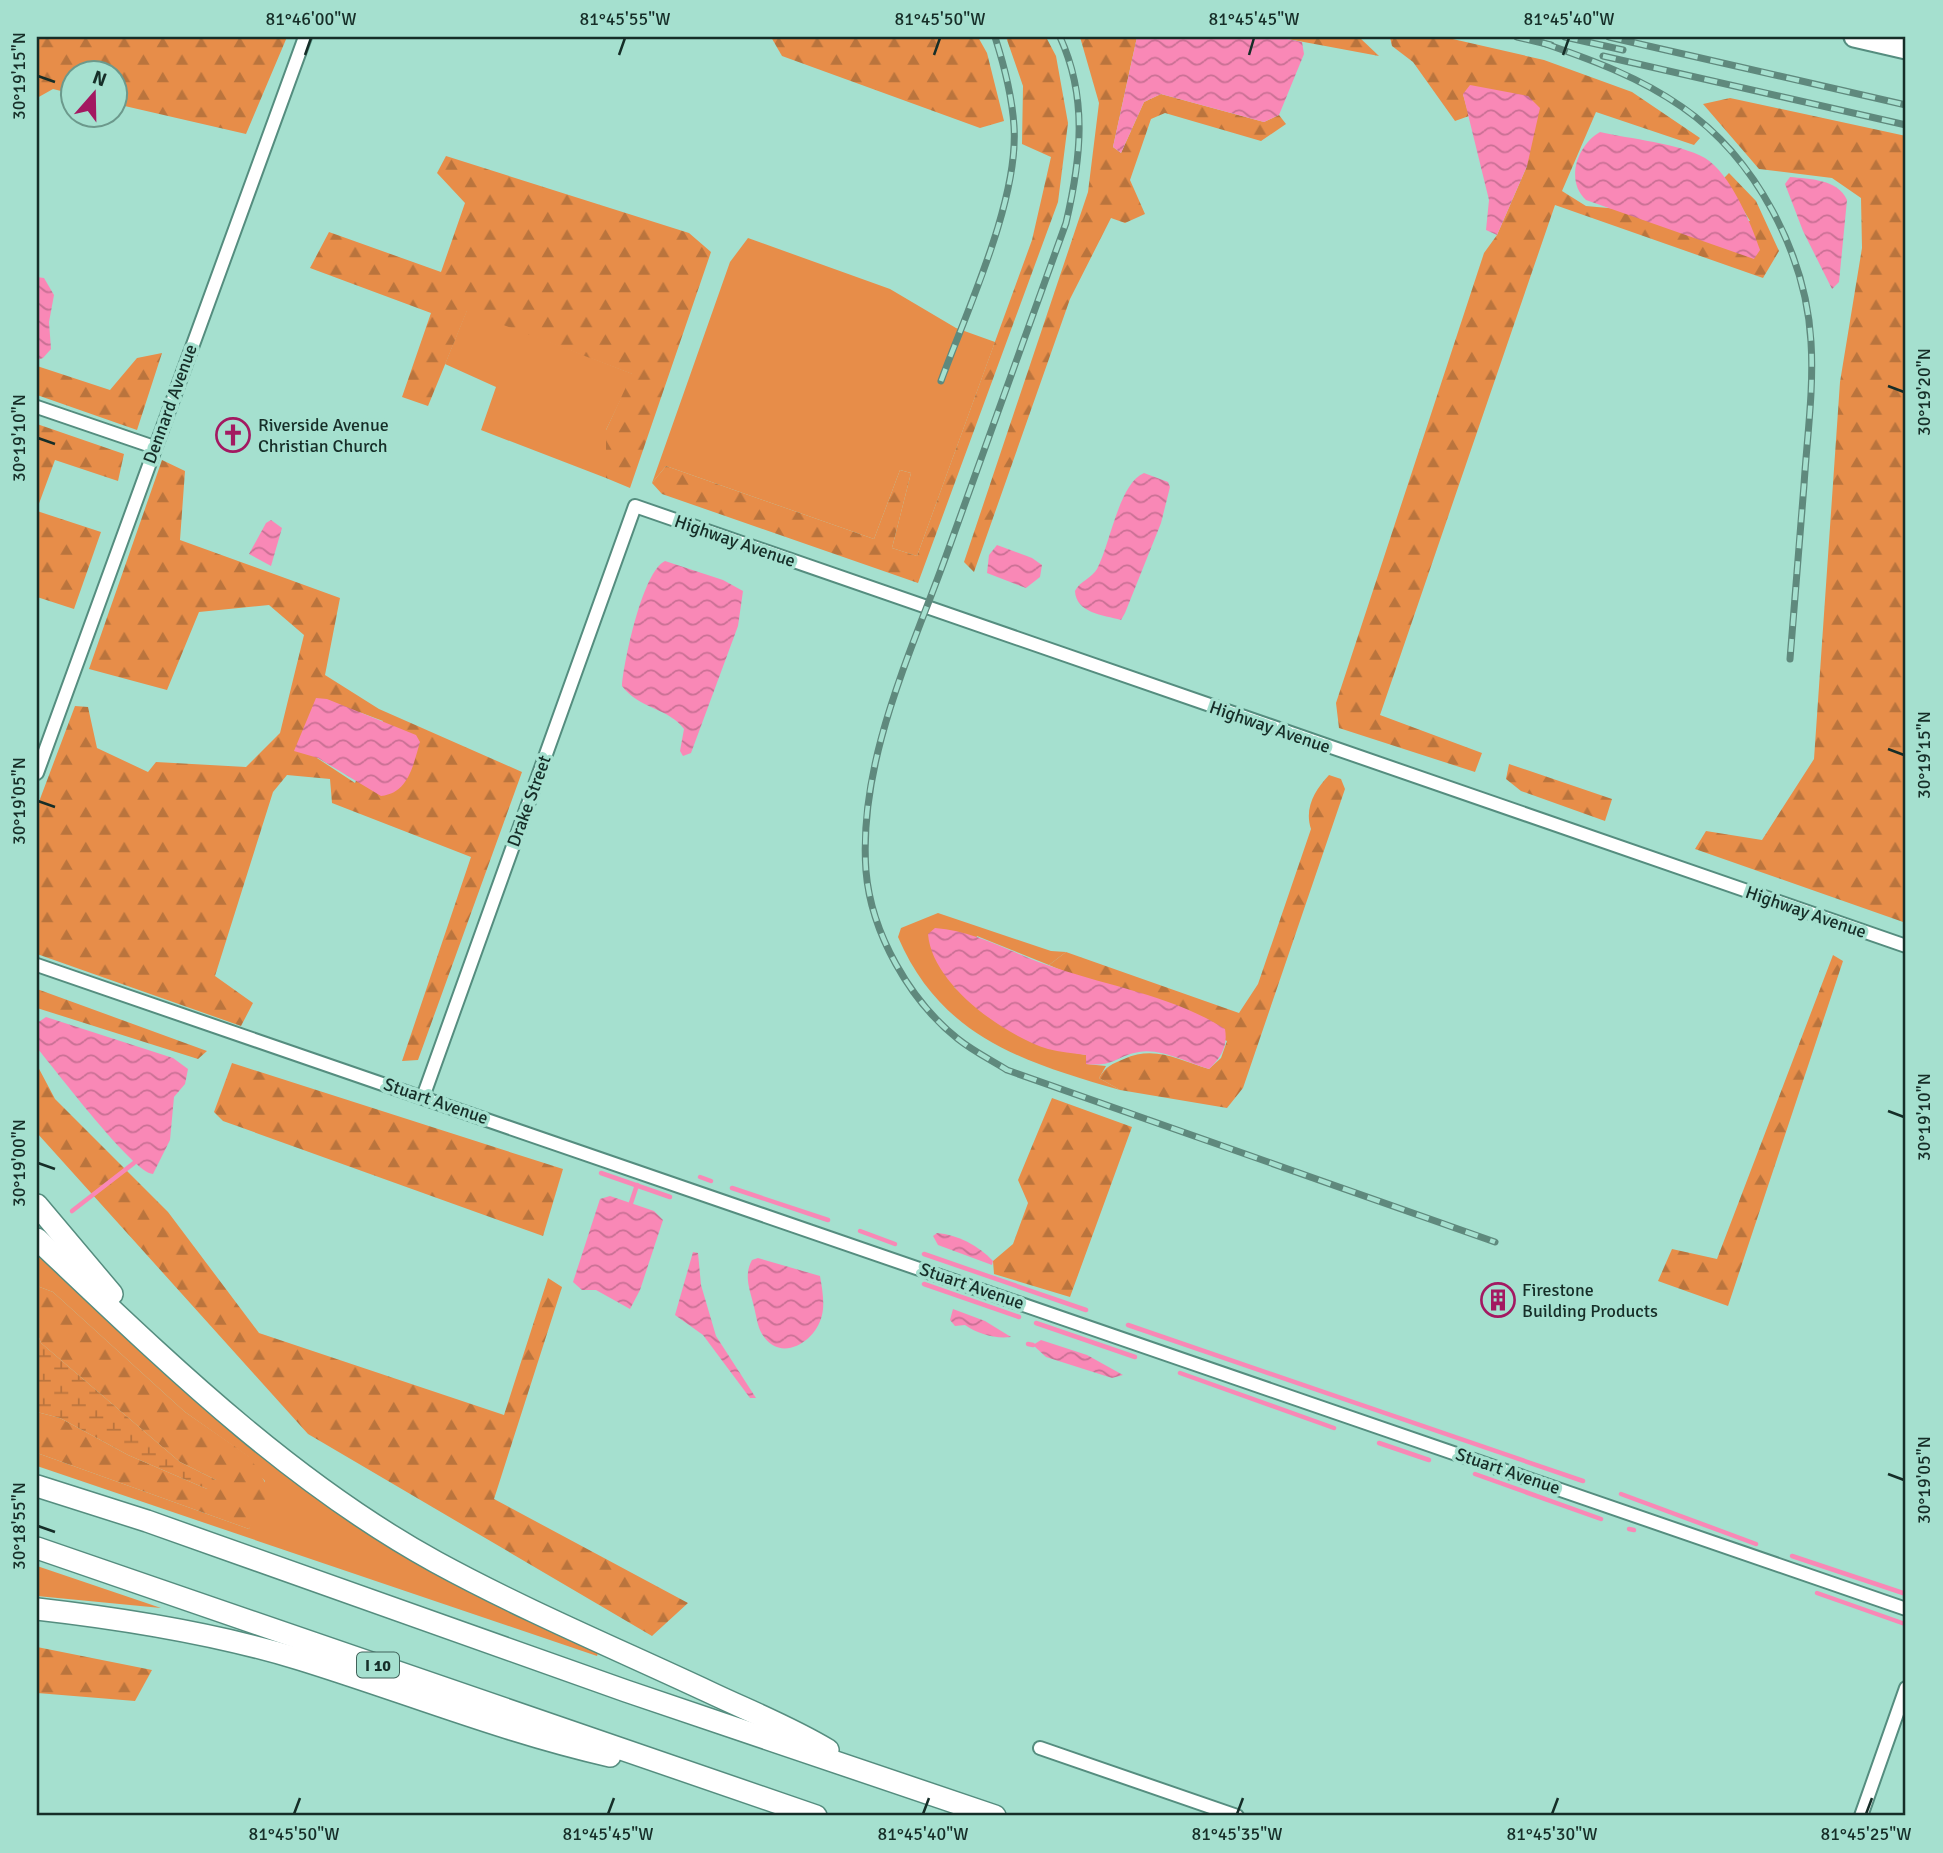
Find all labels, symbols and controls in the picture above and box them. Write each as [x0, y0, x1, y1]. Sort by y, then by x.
text: 81°46'00"W [266, 8, 356, 30]
text: 81°45'55"W [580, 8, 670, 30]
text: 81°45'50"W [895, 8, 985, 30]
text: 81°45'45"W [1209, 8, 1299, 30]
text: 81°45'40"W [1524, 8, 1614, 30]
text: 30°19'15"N [8, 32, 30, 120]
north arrow [60, 60, 130, 130]
text: N [89, 65, 110, 93]
street label: Dennard Avenue [138, 341, 202, 467]
text: 30°19'20"N [1913, 348, 1935, 436]
text: 30°19'10"N [8, 394, 30, 482]
place label: Riverside Avenue Christian Church [258, 414, 389, 457]
church icon: Riverside Avenue Christian Church [214, 416, 252, 454]
street label: Highway Avenue [672, 510, 798, 572]
street label: Highway Avenue [1207, 696, 1333, 758]
text: 30°19'15"N [1913, 711, 1935, 799]
street label: Drake Street [502, 752, 556, 850]
text: 30°19'05"N [8, 757, 30, 845]
street label: Highway Avenue [1743, 881, 1869, 943]
street label: Stuart Avenue [381, 1073, 491, 1129]
text: 30°19'10"N [1913, 1073, 1935, 1161]
text: 30°19'00"N [8, 1119, 30, 1207]
street label: Stuart Avenue [917, 1258, 1027, 1314]
place label: Firestone Building Products [1522, 1279, 1658, 1322]
building icon: Firestone Building Products [1479, 1281, 1517, 1319]
text: 30°19'05"N [1913, 1436, 1935, 1524]
street label: Stuart Avenue [1453, 1443, 1563, 1499]
text: 30°18'55"N [8, 1482, 30, 1570]
road number: I 10 [357, 1652, 399, 1678]
text: 81°45'50"W [249, 1823, 339, 1845]
text: 81°45'45"W [563, 1823, 653, 1845]
text: 81°45'40"W [878, 1823, 968, 1845]
text: 81°45'35"W [1192, 1823, 1282, 1845]
text: 81°45'30"W [1507, 1823, 1597, 1845]
text: 81°45'25"W [1821, 1823, 1911, 1845]

